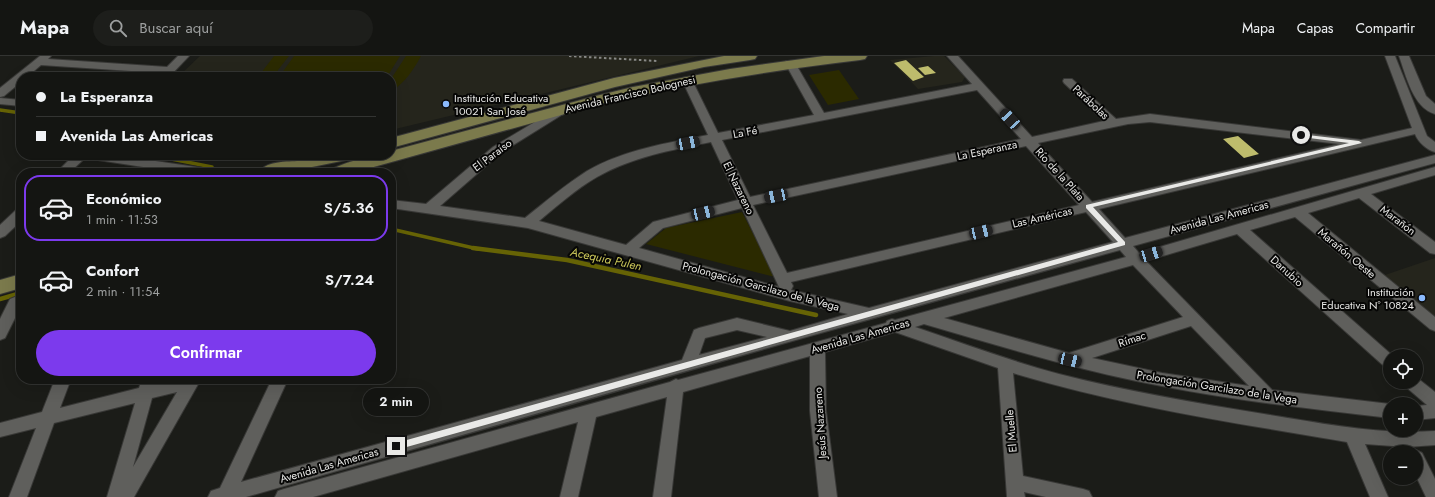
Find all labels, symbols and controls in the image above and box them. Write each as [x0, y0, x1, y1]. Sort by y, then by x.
search box [93, 10, 373, 46]
text: Mapa [20, 14, 69, 41]
icon: search [107, 17, 129, 39]
text: Buscar aquí [139, 17, 213, 39]
text: Mapa [1242, 18, 1275, 38]
text: Capas [1297, 18, 1334, 38]
text: Compartir [1356, 18, 1415, 38]
street label: Avenida Francisco Bolognesi [563, 71, 697, 117]
street label: Parábolas [1069, 81, 1113, 123]
text: La Esperanza [60, 86, 153, 108]
place label: Institución Educativa 10021 San José [454, 90, 548, 119]
marker: Institución Educativa 10021 San José [441, 99, 451, 109]
car [997, 106, 1023, 132]
street label: La Fé [732, 122, 759, 142]
text: Avenida Las Americas [60, 125, 213, 147]
route start [1292, 126, 1310, 144]
street label: El Paraíso [469, 135, 515, 175]
car [675, 135, 701, 151]
street label: La Esperanza [955, 136, 1019, 164]
street label: Río de la Plata [1032, 144, 1088, 204]
street label: El Nazareno [719, 159, 759, 217]
text: Económico [86, 188, 161, 210]
car [763, 188, 789, 204]
icon: car [38, 190, 74, 226]
street label: Avenida Las Americas [1168, 196, 1271, 238]
text: S/5.36 [324, 197, 374, 219]
street label: Marañón [1377, 201, 1419, 239]
street label: Las Américas [1010, 202, 1074, 232]
car [690, 204, 716, 222]
text: 1 min · 11:53 [86, 210, 158, 229]
car [968, 223, 994, 241]
street label: Marañón Oeste [1315, 224, 1380, 282]
water label: Acequia Pulen [568, 242, 643, 275]
car [1138, 245, 1164, 263]
street label: Danubio [1267, 252, 1307, 290]
street label: Prolongación Garcilazo de la Vega [681, 257, 841, 315]
text: Confort [86, 260, 139, 282]
icon: car [38, 262, 74, 298]
text: S/7.24 [325, 269, 374, 291]
text: 2 min · 11:54 [86, 282, 160, 301]
place label: Institución Educativa Nº 10824 [1321, 284, 1415, 313]
marker: Institución Educativa Nº 10824 [1417, 293, 1427, 303]
street label: Avenida Las Americas [809, 314, 912, 358]
street label: Rímac [1116, 327, 1148, 351]
button: Confirmar [36, 330, 376, 376]
map controls [1383, 349, 1423, 485]
button: locate [1383, 349, 1423, 389]
car [1057, 351, 1083, 369]
street label: Prolongación Garcilazo de la Vega [1136, 366, 1298, 408]
street label: Jesús Nazareno [810, 387, 831, 461]
callout: 2 min [363, 388, 429, 416]
text: 2 min [379, 392, 413, 411]
button: + [1383, 397, 1423, 437]
street label: El Muelle [1001, 409, 1021, 453]
route end [387, 437, 405, 455]
street label: Avenida Las Americas [278, 443, 381, 487]
button: − [1383, 445, 1423, 485]

